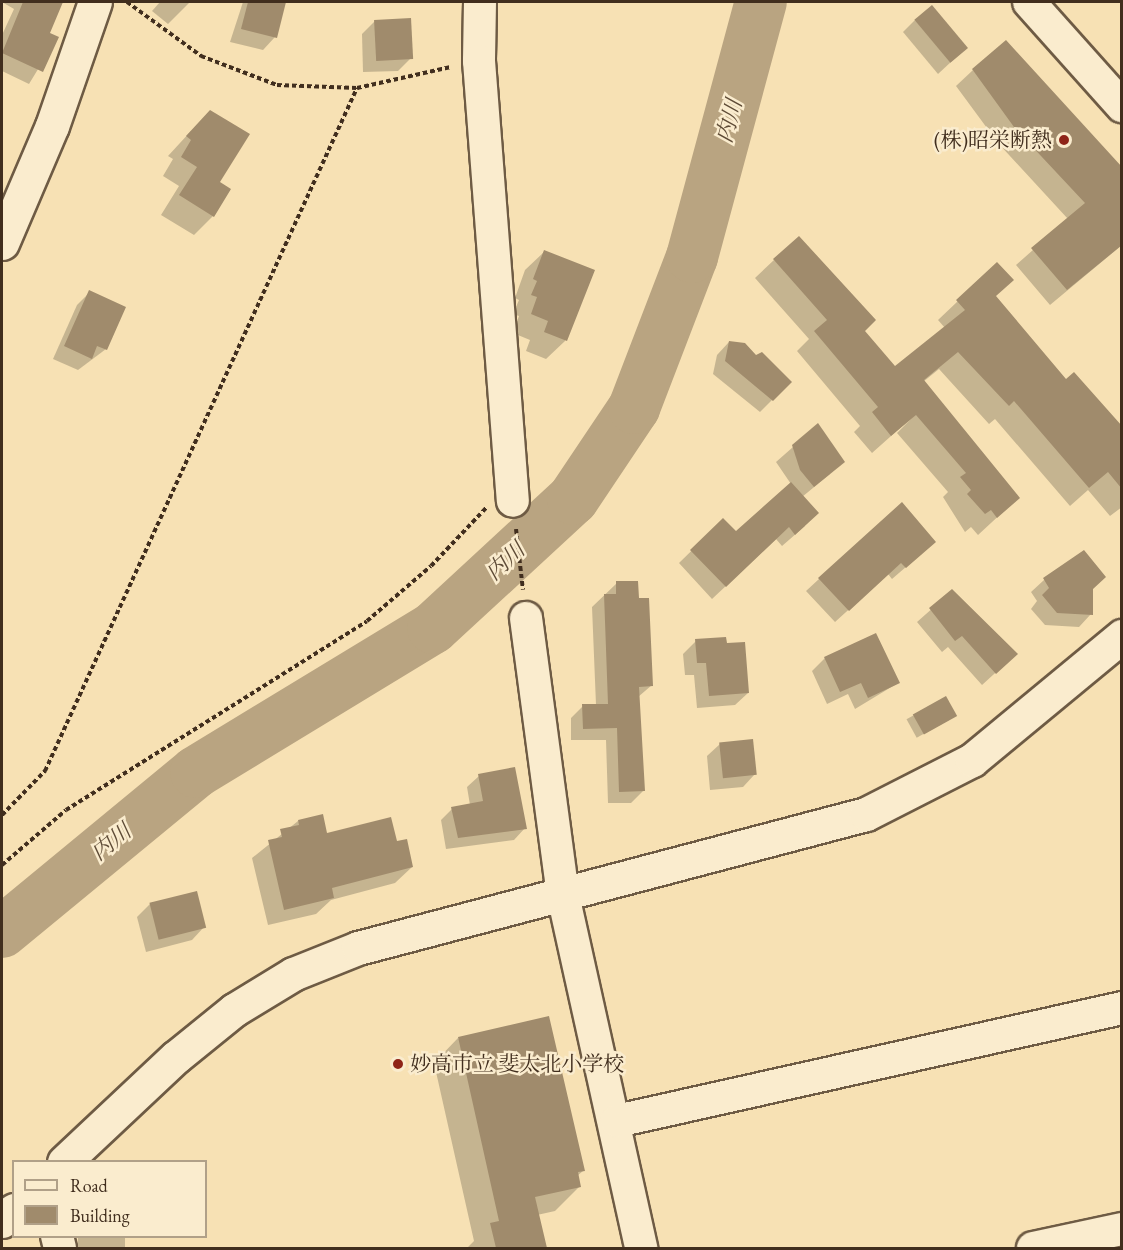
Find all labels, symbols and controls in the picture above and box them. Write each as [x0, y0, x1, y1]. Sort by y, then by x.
water label: 内川 [711, 96, 747, 146]
place label: (株)昭栄断熱 [934, 127, 1052, 153]
marker: (株)昭栄断熱 [1057, 133, 1071, 147]
water label: 内川 [480, 536, 530, 586]
water label: 内川 [86, 818, 136, 866]
place label: 妙高市立 斐太北小学校 [410, 1051, 624, 1077]
marker: 妙高市立 斐太北小学校 [391, 1057, 405, 1071]
legend [12, 1160, 207, 1238]
text: Road [70, 1174, 108, 1197]
text: Building [70, 1204, 130, 1227]

